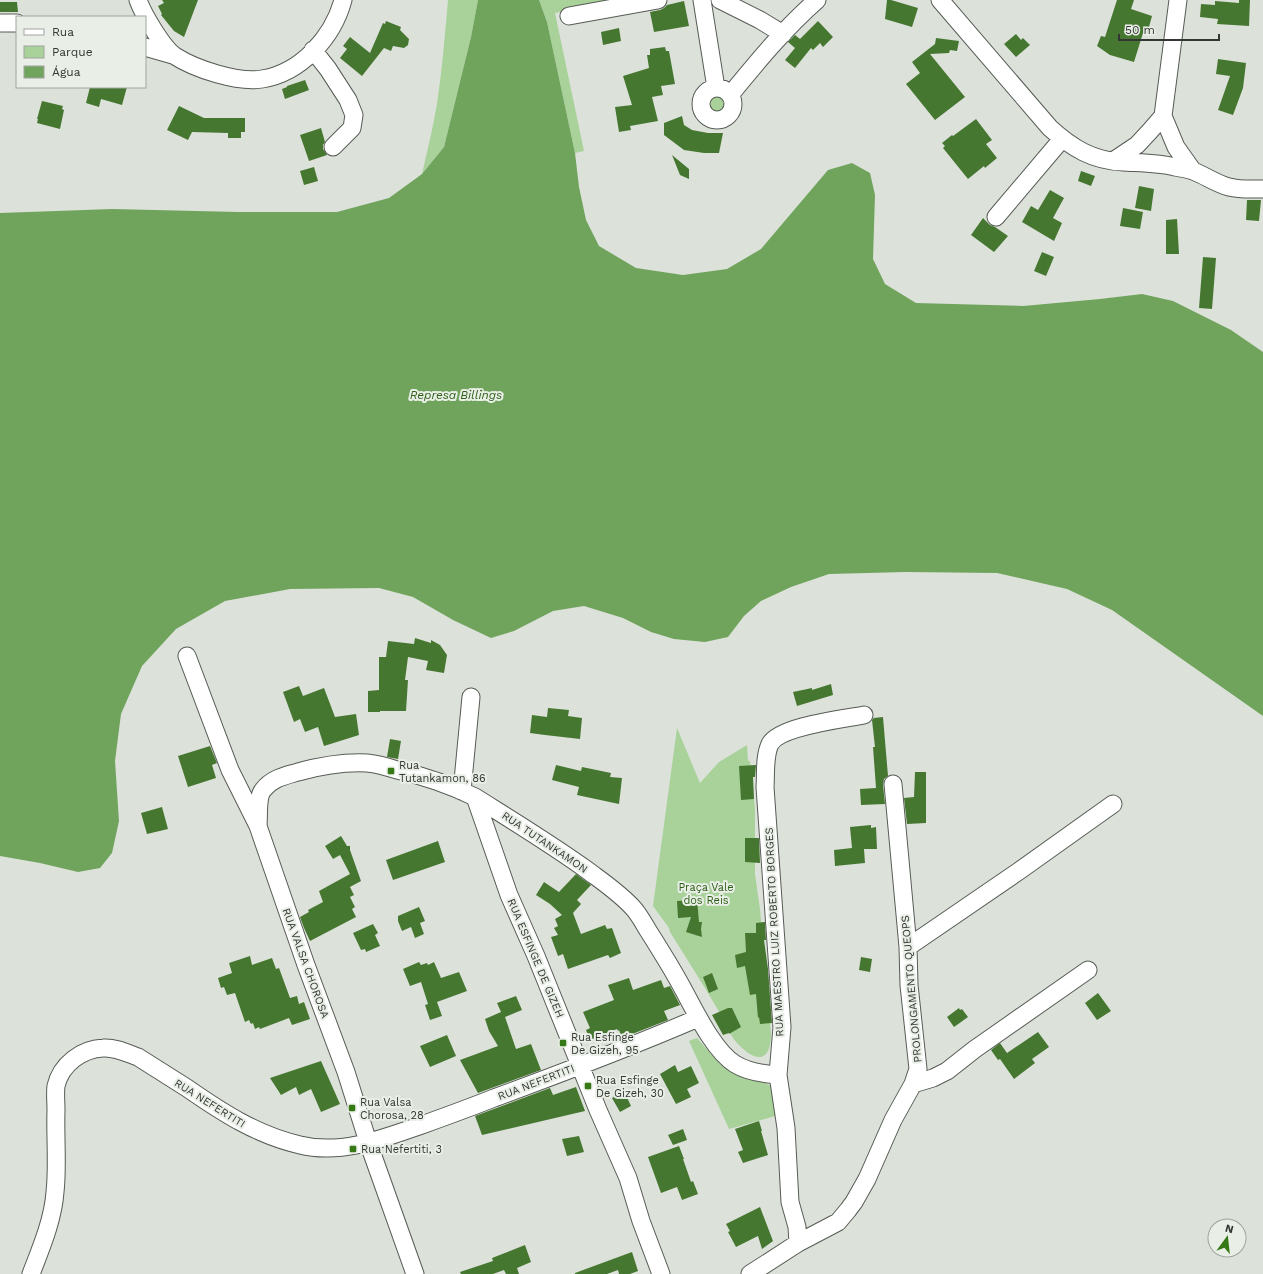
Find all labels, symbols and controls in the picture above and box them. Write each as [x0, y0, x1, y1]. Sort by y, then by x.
legend [16, 16, 146, 88]
scale bar [1119, 16, 1219, 42]
text: 50 m [1125, 23, 1155, 37]
text: Rua [52, 25, 74, 39]
text: Parque [52, 45, 93, 59]
text: Água [52, 65, 81, 79]
water label: Represa Billings [410, 388, 502, 402]
place label: Rua Tutankamon, 86 [399, 759, 486, 785]
marker: Rua Tutankamon, 86 [386, 766, 396, 776]
street label: RUA TUTANKAMON [499, 809, 590, 876]
street label: RUA MAESTRO LUIZ ROBERTO BORGES [763, 827, 786, 1037]
park label: Praça Vale dos Reis [678, 881, 734, 907]
street label: RUA ESFINGE DE GIZEH [505, 897, 567, 1020]
street label: RUA VALSA CHOROSA [280, 906, 332, 1020]
street label: PROLONGAMENTO QUEOPS [899, 915, 924, 1063]
place label: Rua Esfinge De Gizeh, 95 [571, 1031, 639, 1057]
marker: Rua Esfinge De Gizeh, 95 [558, 1038, 568, 1048]
street label: RUA NEFERTITI [496, 1062, 576, 1103]
place label: Rua Esfinge De Gizeh, 30 [596, 1074, 664, 1100]
street label: RUA NEFERTITI [172, 1076, 248, 1130]
marker: Rua Esfinge De Gizeh, 30 [583, 1081, 593, 1091]
place label: Rua Valsa Chorosa, 28 [360, 1096, 424, 1122]
marker: Rua Valsa Chorosa, 28 [347, 1103, 357, 1113]
place label: Rua Nefertiti, 3 [361, 1143, 442, 1156]
marker: Rua Nefertiti, 3 [348, 1144, 358, 1154]
north arrow [1207, 1218, 1247, 1258]
text: N [1224, 1221, 1235, 1236]

